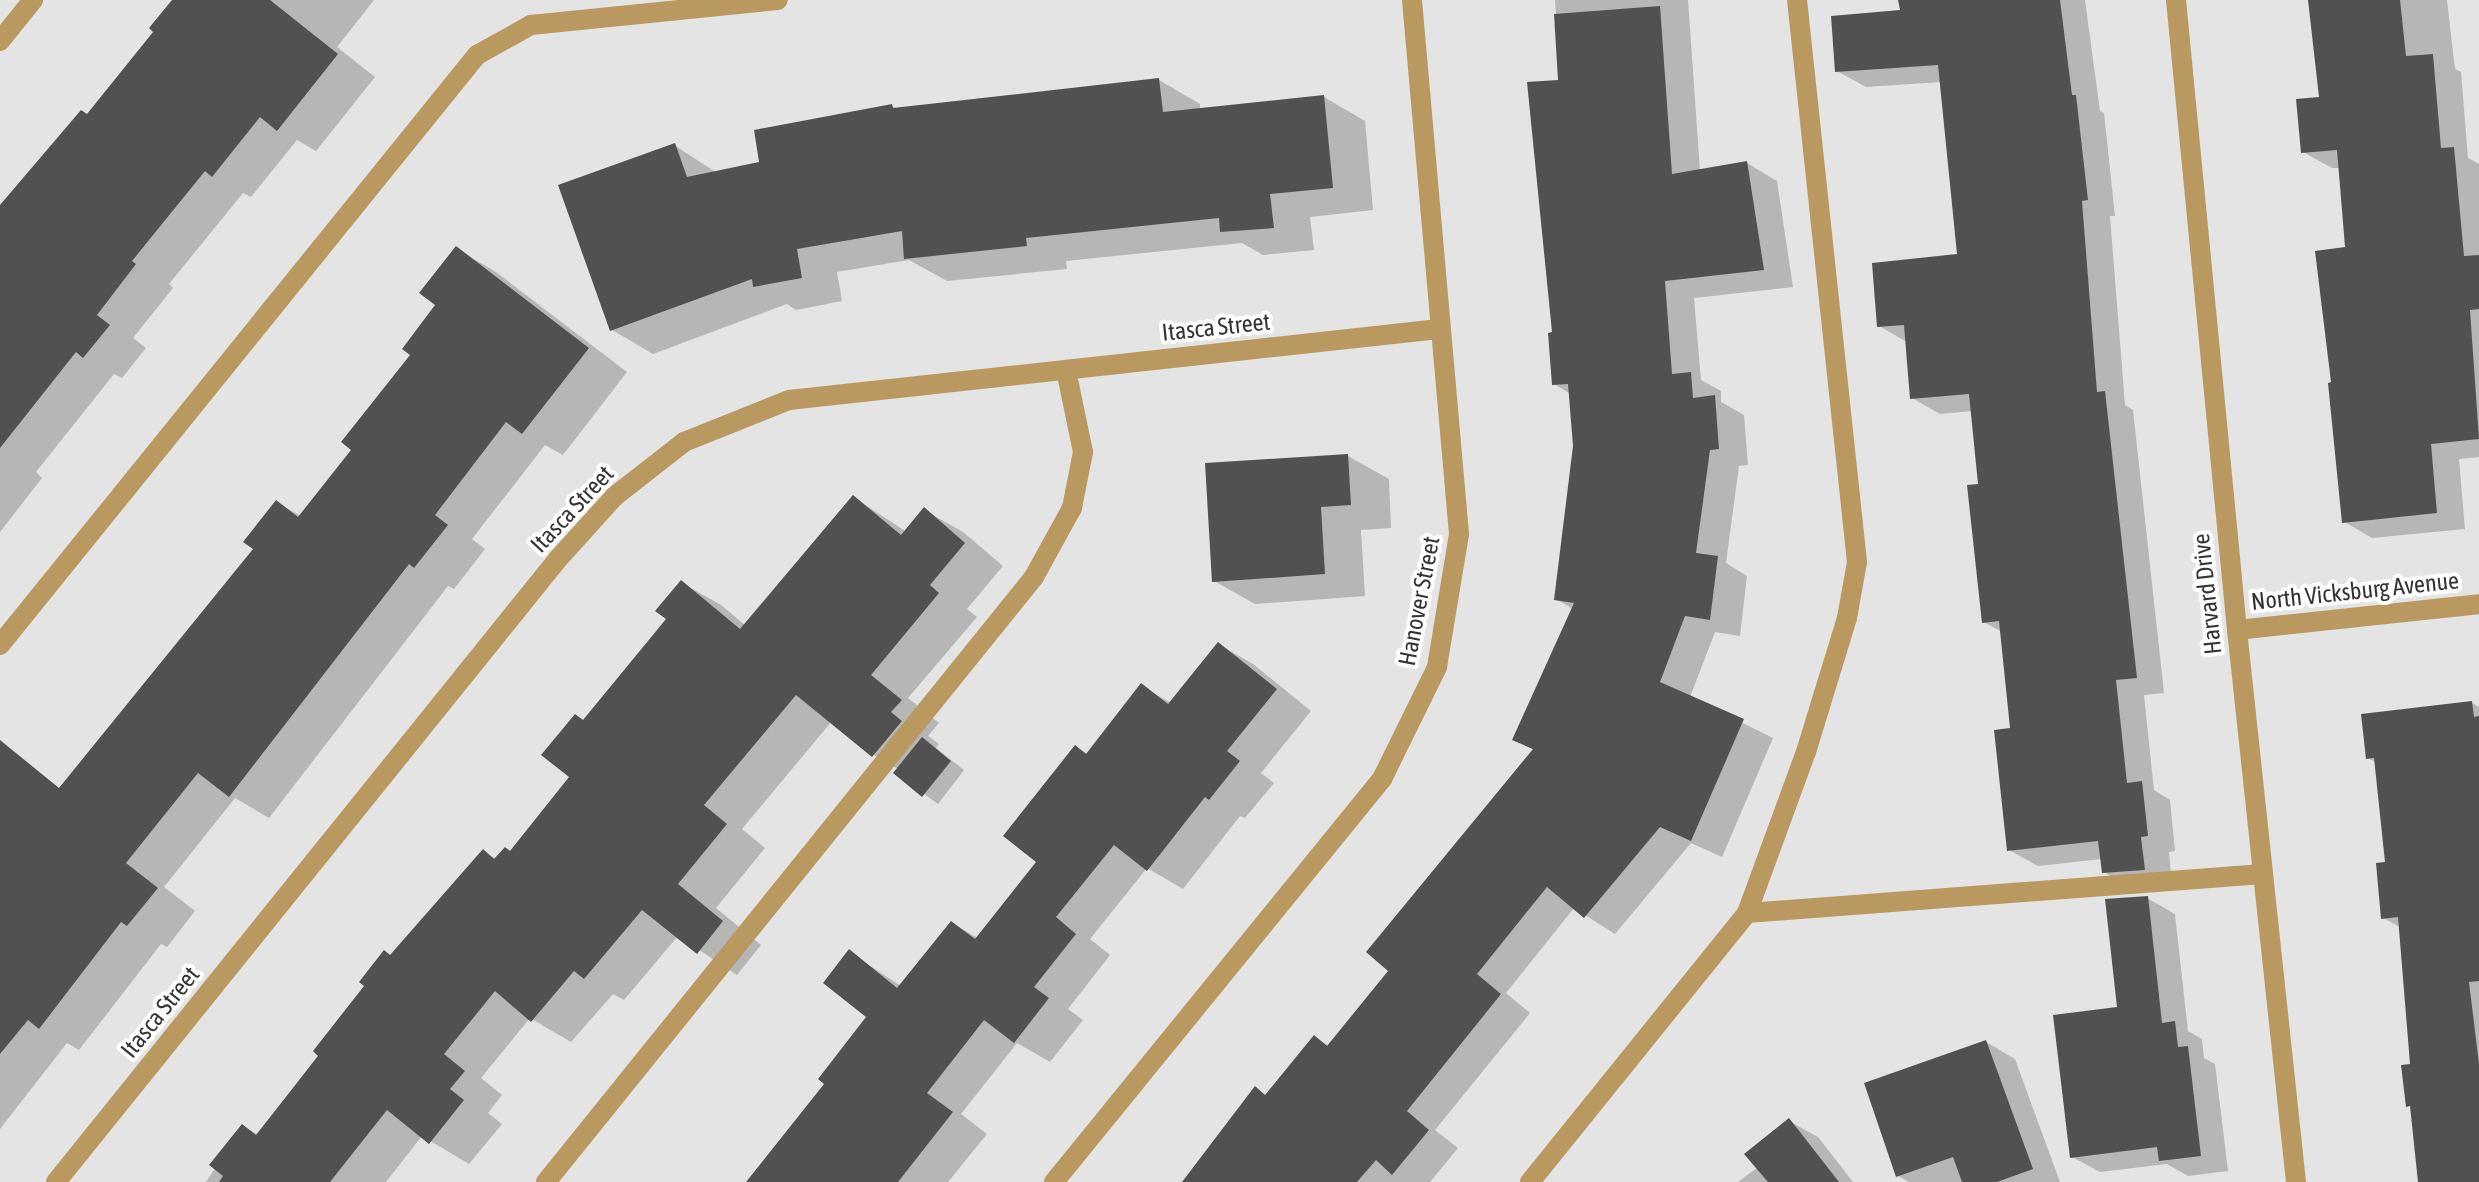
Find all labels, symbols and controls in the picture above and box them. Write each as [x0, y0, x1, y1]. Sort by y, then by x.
street label: Itasca Street [1160, 307, 1272, 347]
street label: Itasca Street [524, 459, 620, 559]
street label: Harvard Drive [2186, 532, 2228, 656]
street label: Hanover Street [1392, 534, 1446, 668]
street label: North Vicksburg Avenue [2250, 566, 2460, 616]
street label: Itasca Street [115, 961, 205, 1063]

